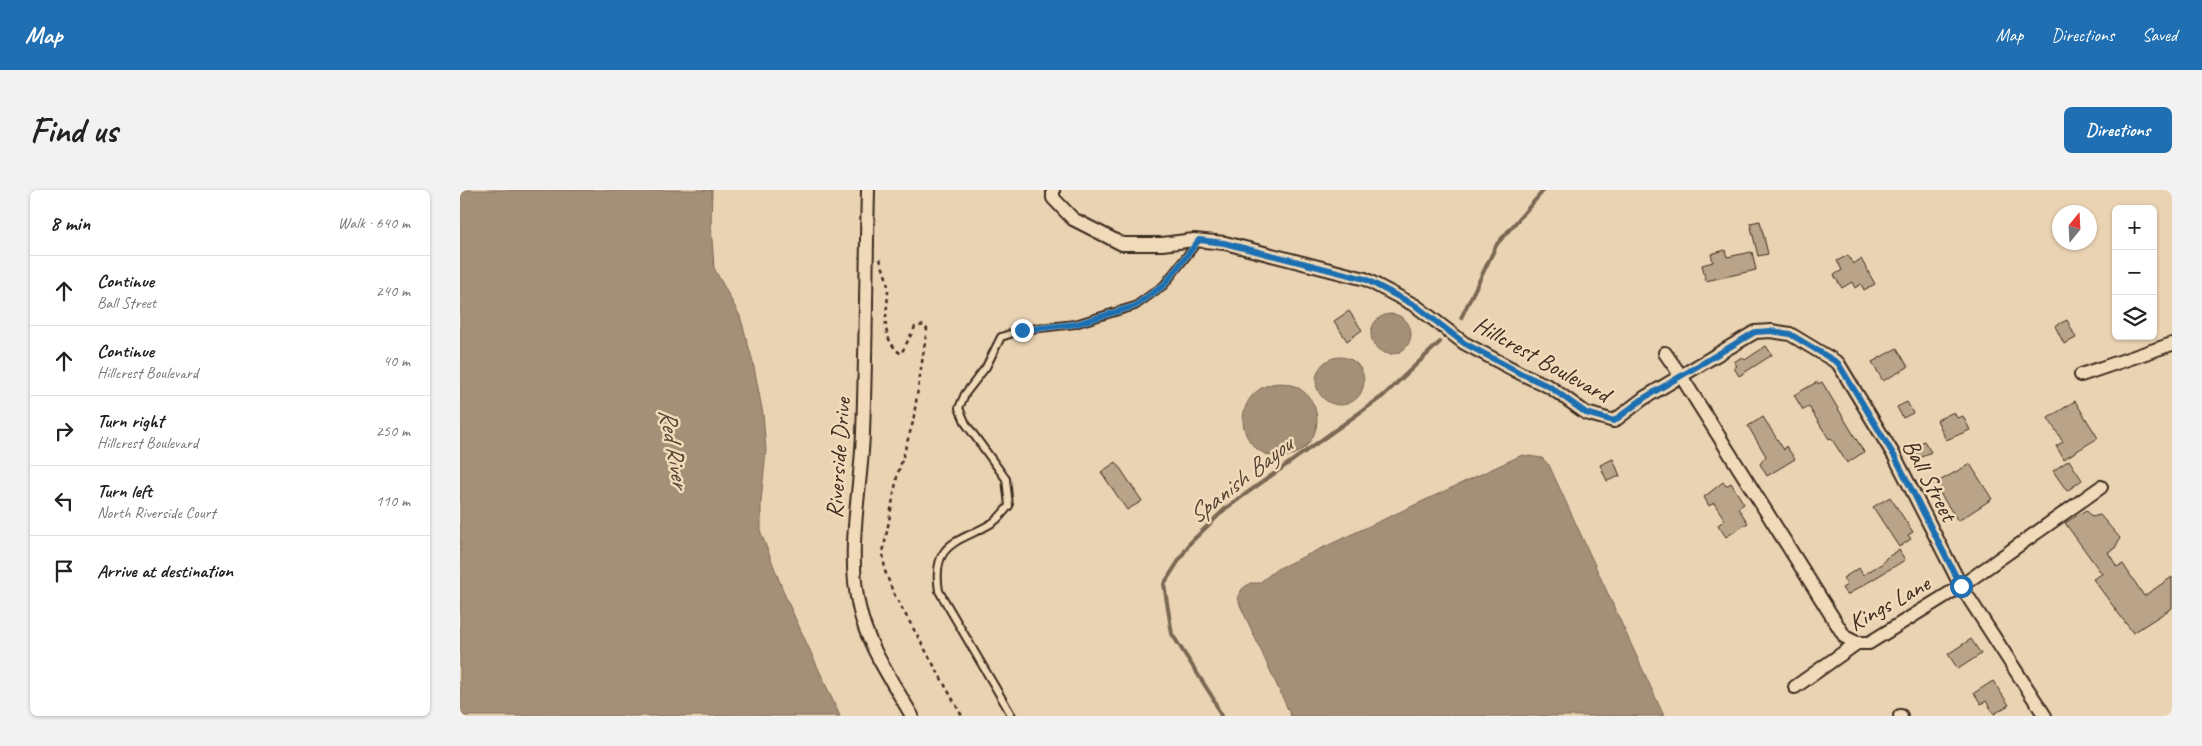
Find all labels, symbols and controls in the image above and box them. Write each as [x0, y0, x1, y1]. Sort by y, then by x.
text: Map [25, 20, 62, 50]
text: Map [1996, 24, 2023, 46]
text: Directions [2051, 24, 2114, 46]
text: Saved [2142, 24, 2177, 46]
button: Directions [2064, 107, 2172, 153]
text: Find us [30, 108, 117, 153]
north arrow [2052, 205, 2097, 250]
map controls [2112, 205, 2157, 340]
button: + [2112, 205, 2157, 250]
text: 8 min [50, 210, 90, 236]
text: Walk · 640 m [338, 213, 410, 233]
button: − [2112, 250, 2157, 295]
text: Continue [97, 269, 154, 293]
icon: ahead [50, 277, 78, 305]
text: 240 m [376, 281, 410, 301]
text: Ball Street [97, 293, 156, 313]
button: layers [2112, 295, 2157, 340]
street label: Hillcrest Boulevard [1468, 309, 1619, 411]
route end [1011, 319, 1034, 342]
text: Continue [97, 339, 154, 363]
icon: ahead [50, 347, 78, 375]
text: 40 m [383, 351, 410, 371]
text: Hillcrest Boulevard [97, 363, 198, 383]
street label: Riverside Drive [819, 395, 857, 519]
water label: Red River [651, 406, 697, 494]
text: Turn right [97, 409, 164, 433]
icon: right [50, 417, 78, 445]
text: 250 m [376, 421, 410, 441]
water label: Spanish Bayou [1181, 427, 1302, 531]
text: Hillcrest Boulevard [97, 433, 198, 453]
street label: Ball Street [1896, 434, 1965, 528]
text: Turn left [97, 479, 152, 503]
icon: left [50, 487, 78, 515]
text: 110 m [376, 491, 410, 511]
text: North Riverside Court [97, 503, 216, 523]
icon: arrive [50, 557, 78, 585]
text: Arrive at destination [97, 559, 233, 583]
street label: Kings Lane [1843, 567, 1937, 638]
route start [1950, 575, 1973, 598]

